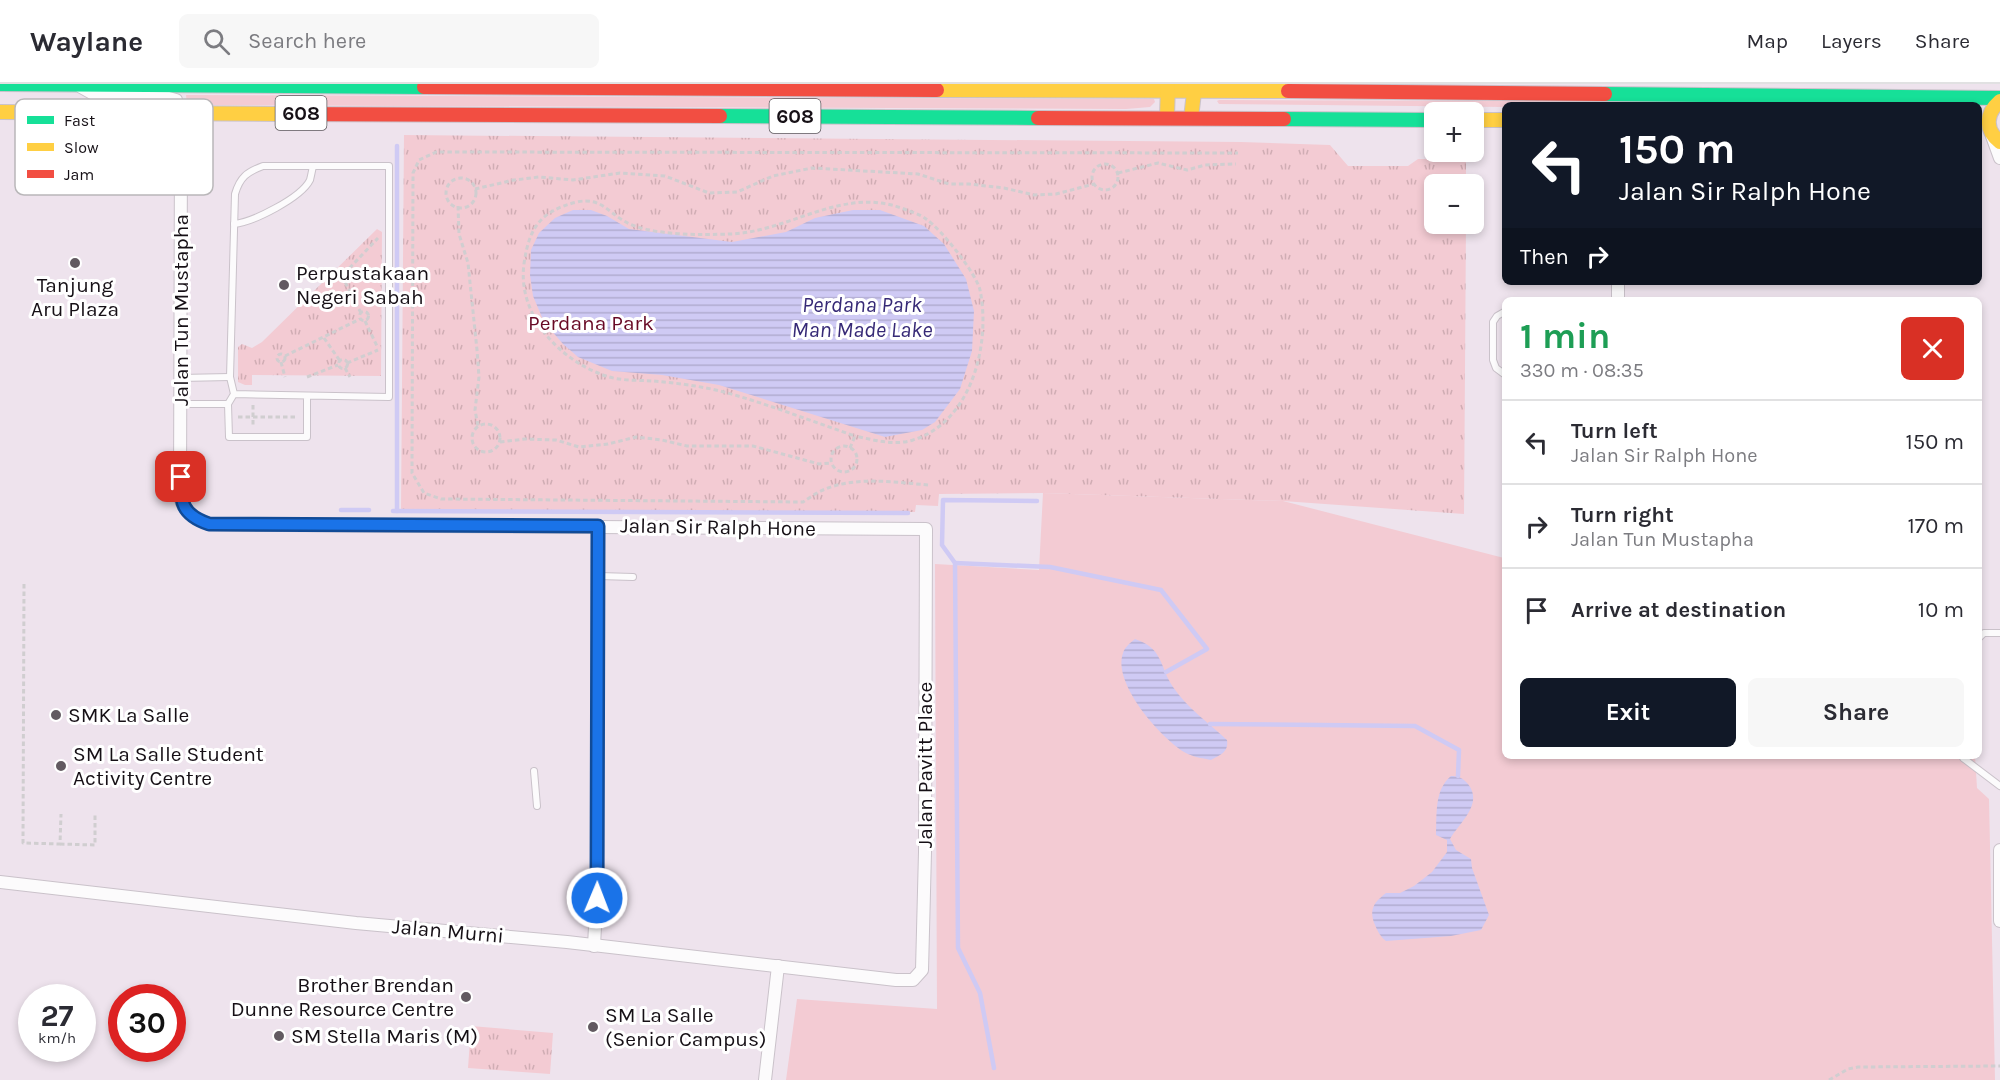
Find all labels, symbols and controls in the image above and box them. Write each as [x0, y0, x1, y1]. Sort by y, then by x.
search box [179, 14, 599, 68]
text: Waylane [30, 25, 143, 58]
icon: search [200, 25, 233, 58]
text: Search here [248, 28, 366, 54]
text: Map [1746, 29, 1788, 53]
text: Layers [1821, 29, 1882, 53]
text: Share [1915, 29, 1970, 53]
road number: 608 [276, 96, 326, 130]
legend [15, 99, 213, 195]
road number: 608 [770, 99, 820, 133]
map controls [1424, 102, 1484, 234]
button: + [1424, 102, 1484, 162]
text: Fast [64, 111, 95, 130]
text: 150 m [1619, 124, 1735, 174]
icon: left [1520, 126, 1598, 204]
text: Slow [64, 138, 99, 157]
text: Jam [64, 165, 94, 184]
button: − [1424, 174, 1484, 234]
text: Jalan Sir Ralph Hone [1619, 175, 1871, 207]
street label: Jalan Tun Mustapha [169, 214, 193, 406]
icon: right [1581, 240, 1614, 273]
text: Then [1520, 244, 1569, 270]
marker: Tanjung Aru Plaza [68, 256, 82, 270]
place label: Perpustakaan Negeri Sabah [296, 261, 429, 309]
place label: Tanjung Aru Plaza [31, 273, 119, 321]
marker: Perpustakaan Negeri Sabah [277, 278, 291, 292]
water label: Perdana Park Man Made Lake [792, 292, 932, 343]
park label: Perdana Park [528, 311, 654, 335]
text: 1 min [1520, 315, 1610, 357]
button: close [1901, 317, 1964, 380]
text: 330 m · 08:35 [1520, 359, 1644, 382]
text: Turn left [1571, 418, 1658, 444]
icon: left [1520, 426, 1553, 459]
text: 150 m [1905, 429, 1964, 455]
text: Jalan Sir Ralph Hone [1571, 444, 1758, 467]
pin [155, 451, 206, 502]
icon: arrive [164, 460, 197, 493]
text: Turn right [1571, 502, 1674, 528]
icon: right [1520, 510, 1553, 543]
street label: Jalan Sir Ralph Hone [620, 513, 816, 541]
text: 170 m [1908, 513, 1964, 539]
text: Jalan Tun Mustapha [1571, 528, 1754, 551]
icon: arrive [1520, 594, 1553, 627]
text: Arrive at destination [1571, 597, 1786, 623]
text: 10 m [1918, 597, 1964, 623]
button: Exit [1520, 678, 1736, 747]
button: Share [1748, 678, 1964, 747]
street label: Jalan Pavitt Place [913, 682, 937, 848]
place label: SMK La Salle [68, 703, 189, 727]
marker: SMK La Salle [49, 708, 63, 722]
place label: SM La Salle Student Activity Centre [73, 742, 264, 790]
marker: SM La Salle Student Activity Centre [54, 759, 68, 773]
position arrow [565, 866, 629, 930]
street label: Jalan Murni [391, 914, 505, 948]
place label: Brother Brendan Dunne Resource Centre [231, 973, 454, 1021]
speed limit sign: 30 [108, 984, 186, 1062]
marker: Brother Brendan Dunne Resource Centre [459, 990, 473, 1004]
text: 27 [40, 998, 74, 1034]
place label: SM La Salle (Senior Campus) [605, 1003, 767, 1051]
marker: SM La Salle (Senior Campus) [586, 1020, 600, 1034]
place label: SM Stella Maris (M) [291, 1024, 478, 1048]
text: km/h [38, 1029, 76, 1047]
marker: SM Stella Maris (M) [272, 1029, 286, 1043]

